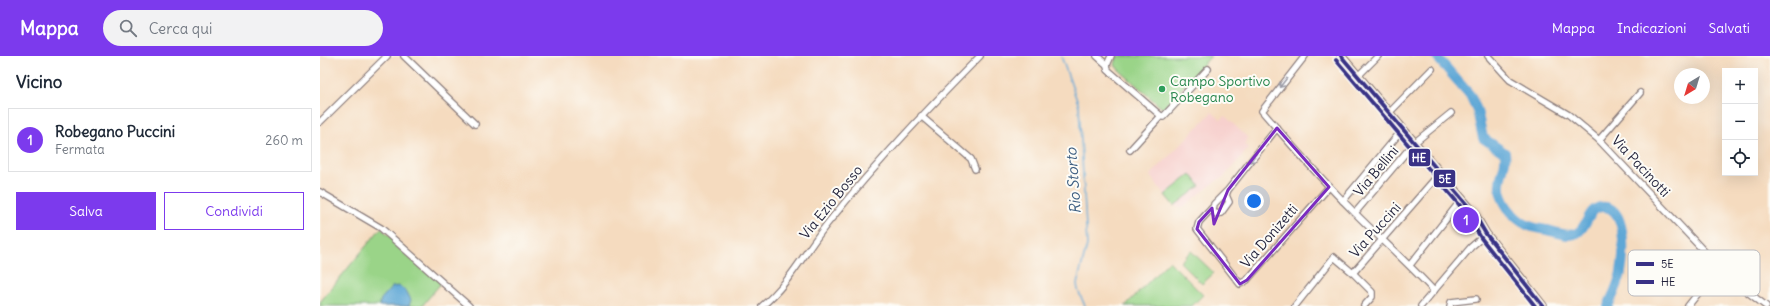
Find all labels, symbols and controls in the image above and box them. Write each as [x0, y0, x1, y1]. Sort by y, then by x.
search box [103, 10, 383, 46]
text: Mappa [20, 16, 79, 40]
icon: search [117, 17, 139, 39]
text: Cerca qui [149, 19, 212, 38]
text: Mappa [1552, 19, 1595, 37]
text: Indicazioni [1617, 19, 1687, 37]
text: Salvati [1709, 19, 1750, 37]
north arrow [1674, 68, 1710, 104]
map controls [1722, 68, 1758, 176]
button: + [1722, 68, 1758, 104]
text: Vicino [16, 71, 62, 93]
place label: Campo Sportivo Robegano [1170, 72, 1271, 106]
one-way arrow [1279, 78, 1288, 89]
marker: Campo Sportivo Robegano [1157, 84, 1167, 94]
button: − [1722, 104, 1758, 140]
text: Robegano Puccini [55, 122, 175, 141]
street label: Via Pacinotti [1608, 131, 1674, 201]
text: 1 [27, 132, 33, 149]
text: 260 m [265, 132, 303, 149]
button: locate [1722, 140, 1758, 176]
text: Fermata [55, 141, 105, 158]
street label: Via Bellini [1350, 142, 1402, 200]
water label: Rio Storto [1061, 146, 1085, 215]
line badge: HE [1408, 148, 1431, 167]
text: HE [1412, 151, 1427, 165]
one-way arrow [1248, 153, 1257, 164]
street label: Via Ezio Bosso [796, 161, 866, 243]
line badge: 5E [1433, 169, 1456, 188]
text: 5E [1439, 172, 1452, 186]
your location [1244, 191, 1264, 211]
button: Salva [16, 192, 156, 230]
button: Condividi [164, 192, 304, 230]
street label: Via Puccini [1345, 199, 1405, 261]
street label: Via Donizetti [1236, 200, 1302, 272]
pin: 1 [1453, 205, 1479, 235]
legend [1628, 250, 1760, 296]
text: 5E [1661, 257, 1674, 271]
text: HE [1661, 275, 1675, 289]

